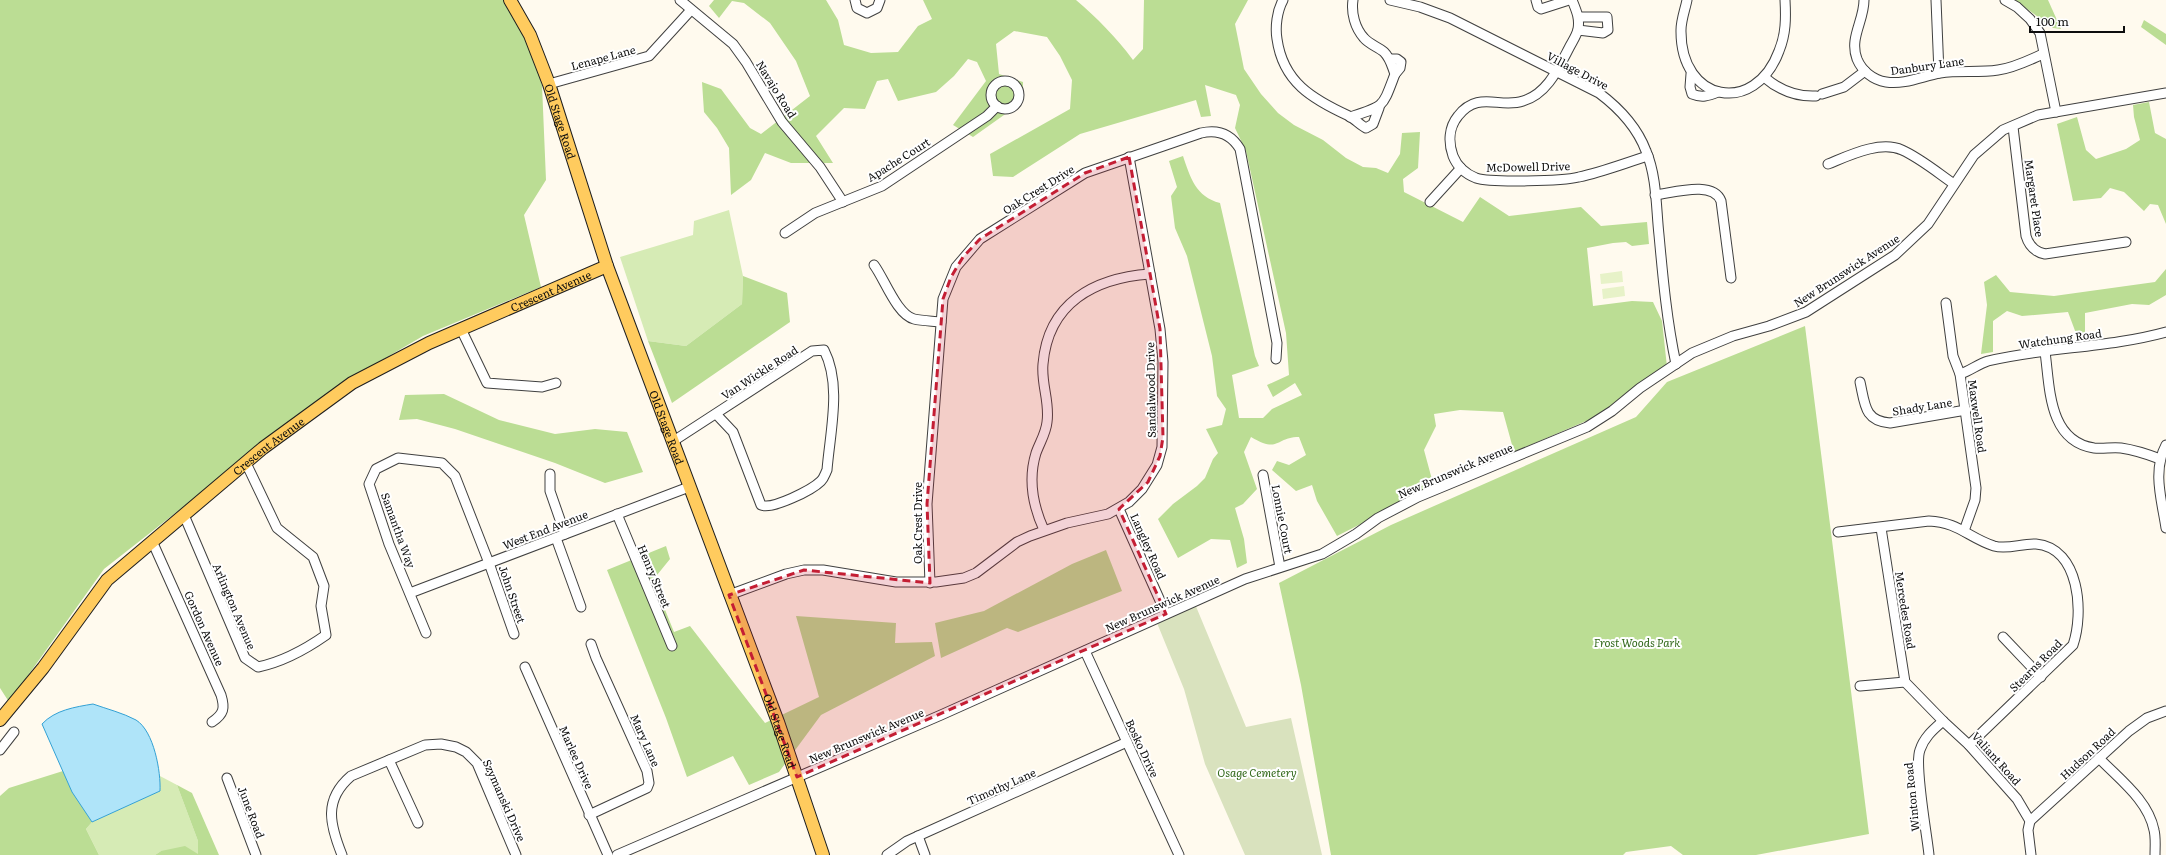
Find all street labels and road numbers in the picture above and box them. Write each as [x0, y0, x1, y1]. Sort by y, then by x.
street label: Lenape Lane [569, 41, 637, 73]
street label: Village Drive [1544, 47, 1612, 93]
street label: Danbury Lane [1889, 52, 1965, 78]
street label: Navajo Road [753, 57, 801, 121]
street label: Old Stage Road [541, 82, 580, 161]
street label: Apache Court [863, 133, 933, 185]
street label: McDowell Drive [1486, 157, 1571, 175]
street label: Margaret Place [2022, 158, 2048, 238]
street label: Oak Crest Drive [999, 160, 1077, 217]
street label: New Brunswick Avenue [1790, 229, 1902, 310]
street label: Crescent Avenue [508, 266, 594, 315]
street label: Watchung Road [2018, 324, 2103, 352]
street label: Van Wickle Road [718, 341, 801, 403]
street label: Sandalwood Drive [1141, 342, 1159, 438]
street label: Maxwell Road [1965, 378, 1991, 454]
street label: Old Stage Road [646, 388, 689, 467]
street label: Shady Lane [1891, 393, 1953, 419]
street label: Crescent Avenue [229, 413, 307, 479]
street label: New Brunswick Avenue [1395, 438, 1515, 501]
street label: Oak Crest Drive [909, 482, 925, 564]
street label: Lonnie Court [1268, 483, 1298, 555]
street label: Samantha Way [378, 490, 420, 571]
street label: West End Avenue [500, 505, 590, 553]
street label: Langley Road [1127, 511, 1171, 582]
street label: Henry Street [635, 542, 676, 611]
street label: Arlington Avenue [210, 560, 261, 652]
street label: John Street [496, 563, 531, 626]
street label: New Brunswick Avenue [1102, 570, 1222, 635]
street label: Mercedes Road [1892, 570, 1920, 650]
street label: Gordon Avenue [181, 588, 229, 668]
street label: Stearns Road [2005, 635, 2065, 695]
street label: Old Stage Road [760, 691, 801, 770]
street label: New Brunswick Avenue [806, 703, 926, 766]
street label: Mary Lane [627, 711, 665, 769]
street label: Bosko Drive [1123, 716, 1164, 780]
street label: Marlee Drive [556, 723, 598, 791]
street label: Hudson Road [2056, 723, 2118, 783]
street label: Valiant Road [1969, 728, 2025, 788]
street label: Szymanski Drive [480, 756, 530, 844]
street label: Winton Road [1899, 761, 1923, 832]
street label: Timothy Lane [964, 764, 1038, 808]
street label: June Road [235, 784, 269, 841]

